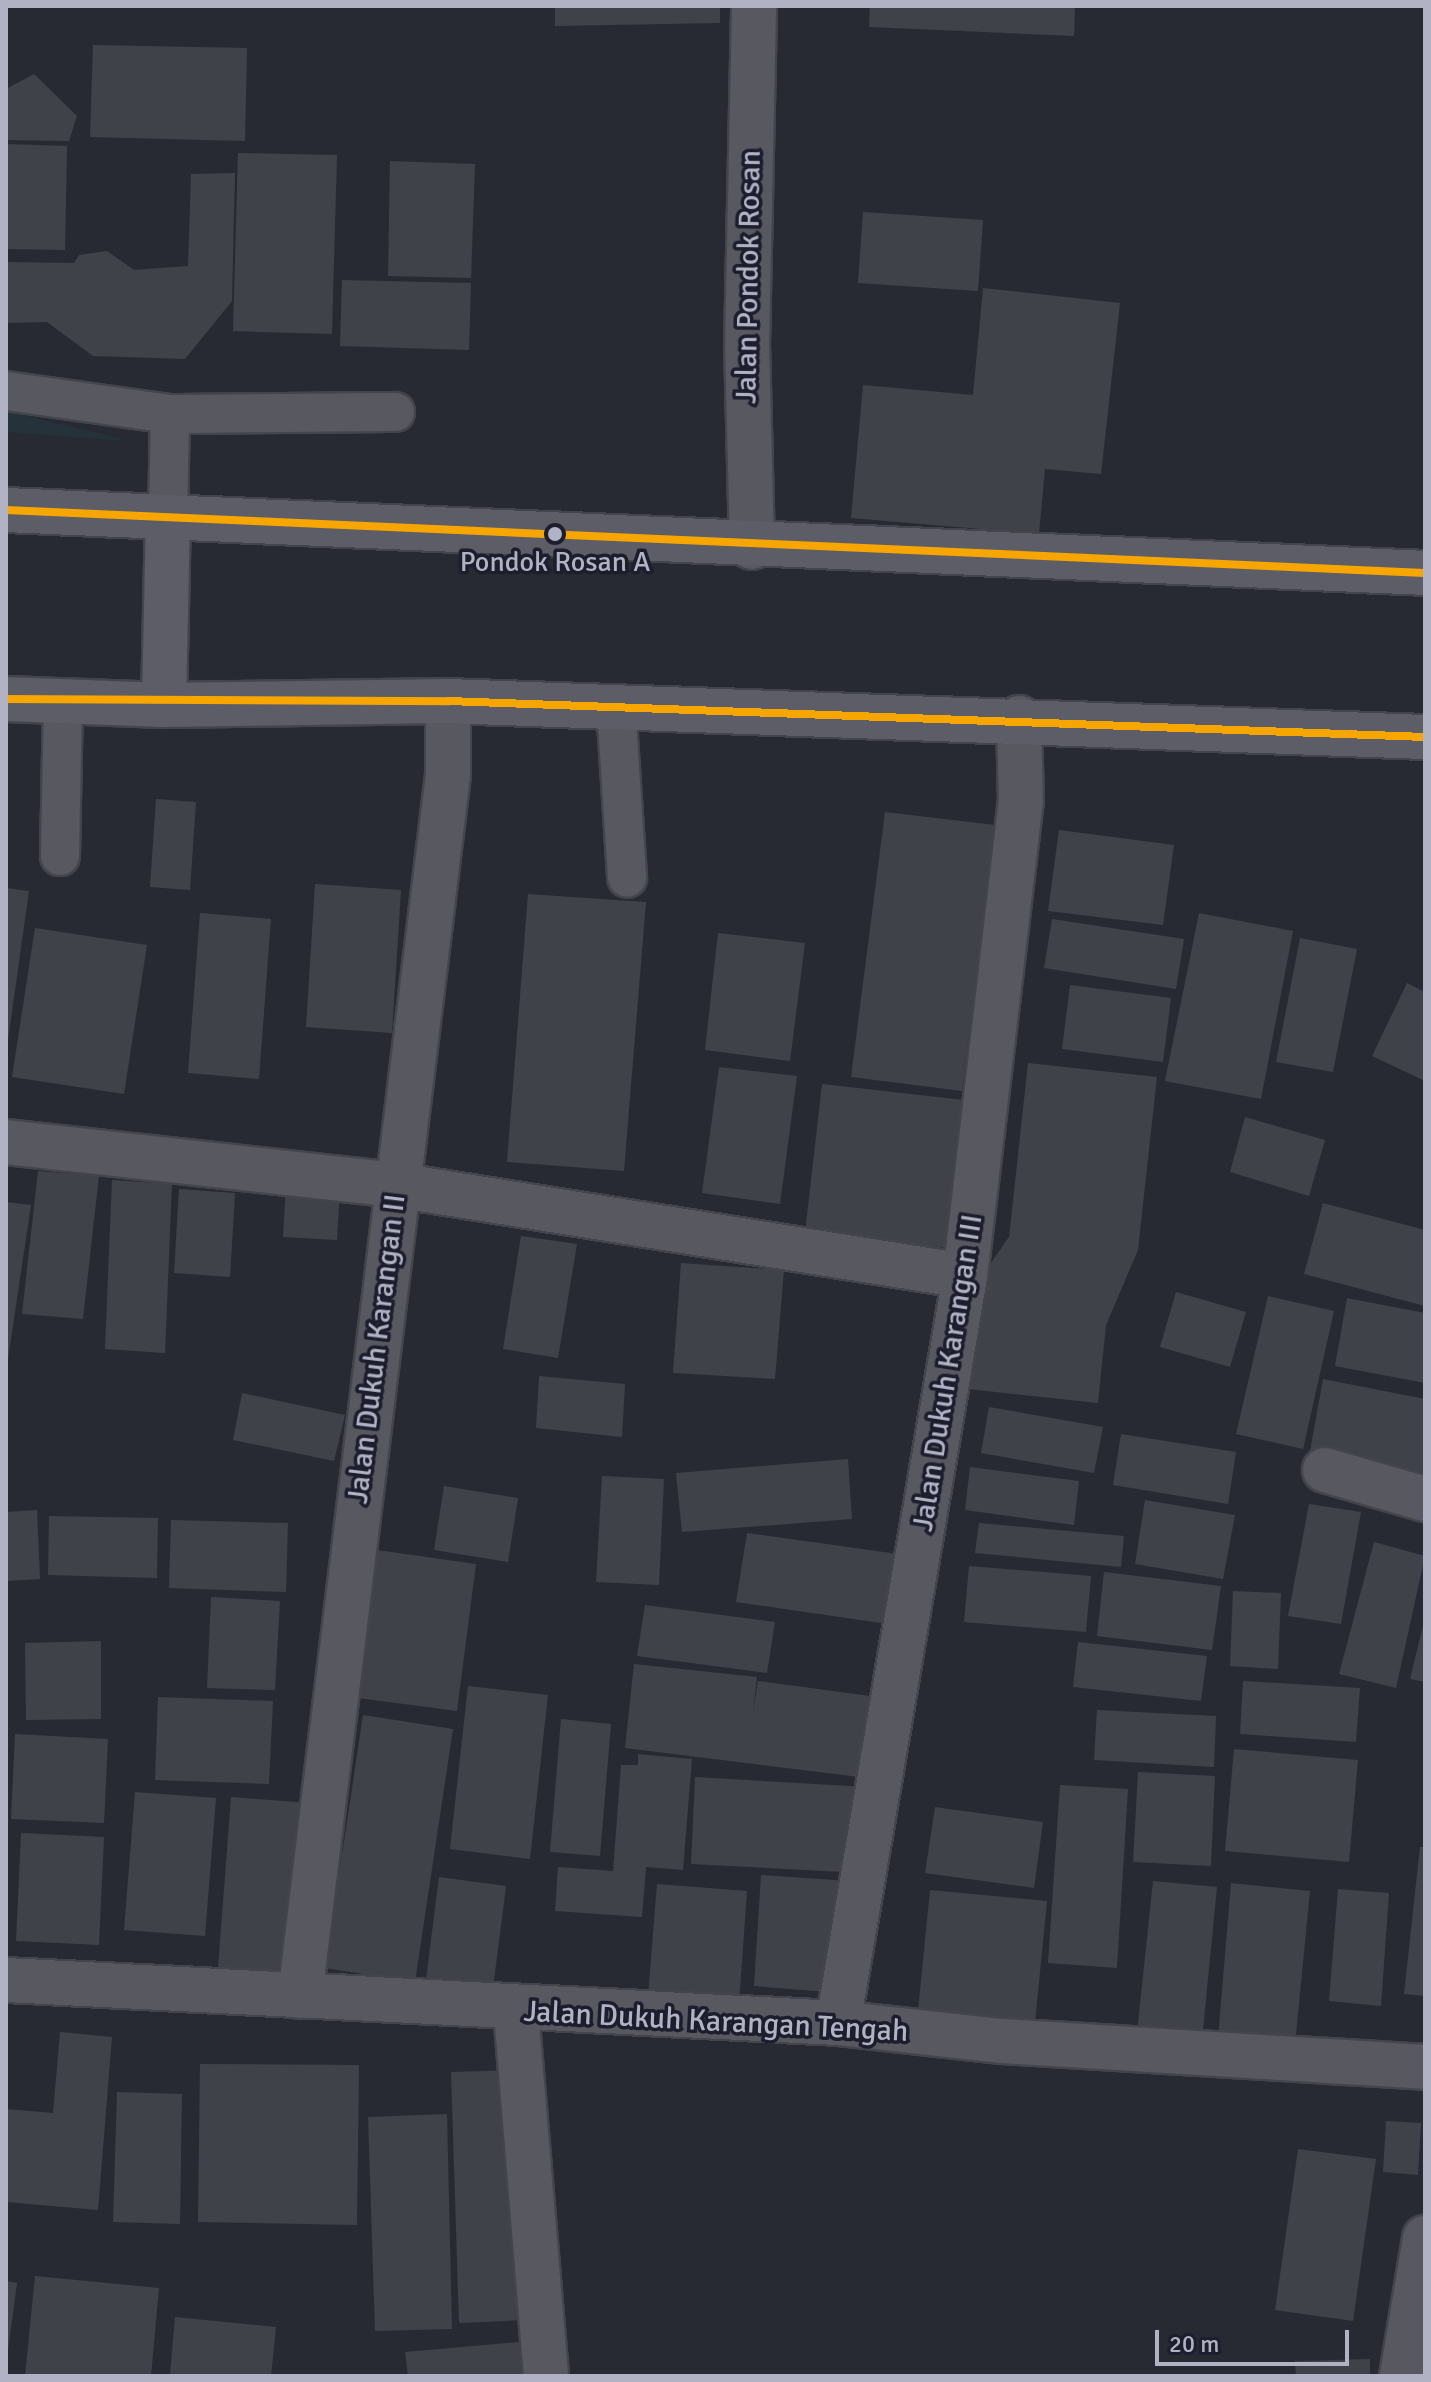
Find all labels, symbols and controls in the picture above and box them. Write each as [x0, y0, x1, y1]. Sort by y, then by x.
street label: Jalan Pondok Rosan [729, 150, 769, 404]
marker: Pondok Rosan A [547, 526, 563, 542]
place label: Pondok Rosan A [460, 545, 650, 579]
street label: Jalan Dukuh Karangan II [340, 1192, 414, 1506]
street label: Jalan Dukuh Karangan III [905, 1212, 991, 1534]
street label: Jalan Dukuh Karangan Tengah [523, 1994, 909, 2050]
scale bar [1159, 2314, 1353, 2364]
text: 20 m [1169, 2329, 1219, 2359]

